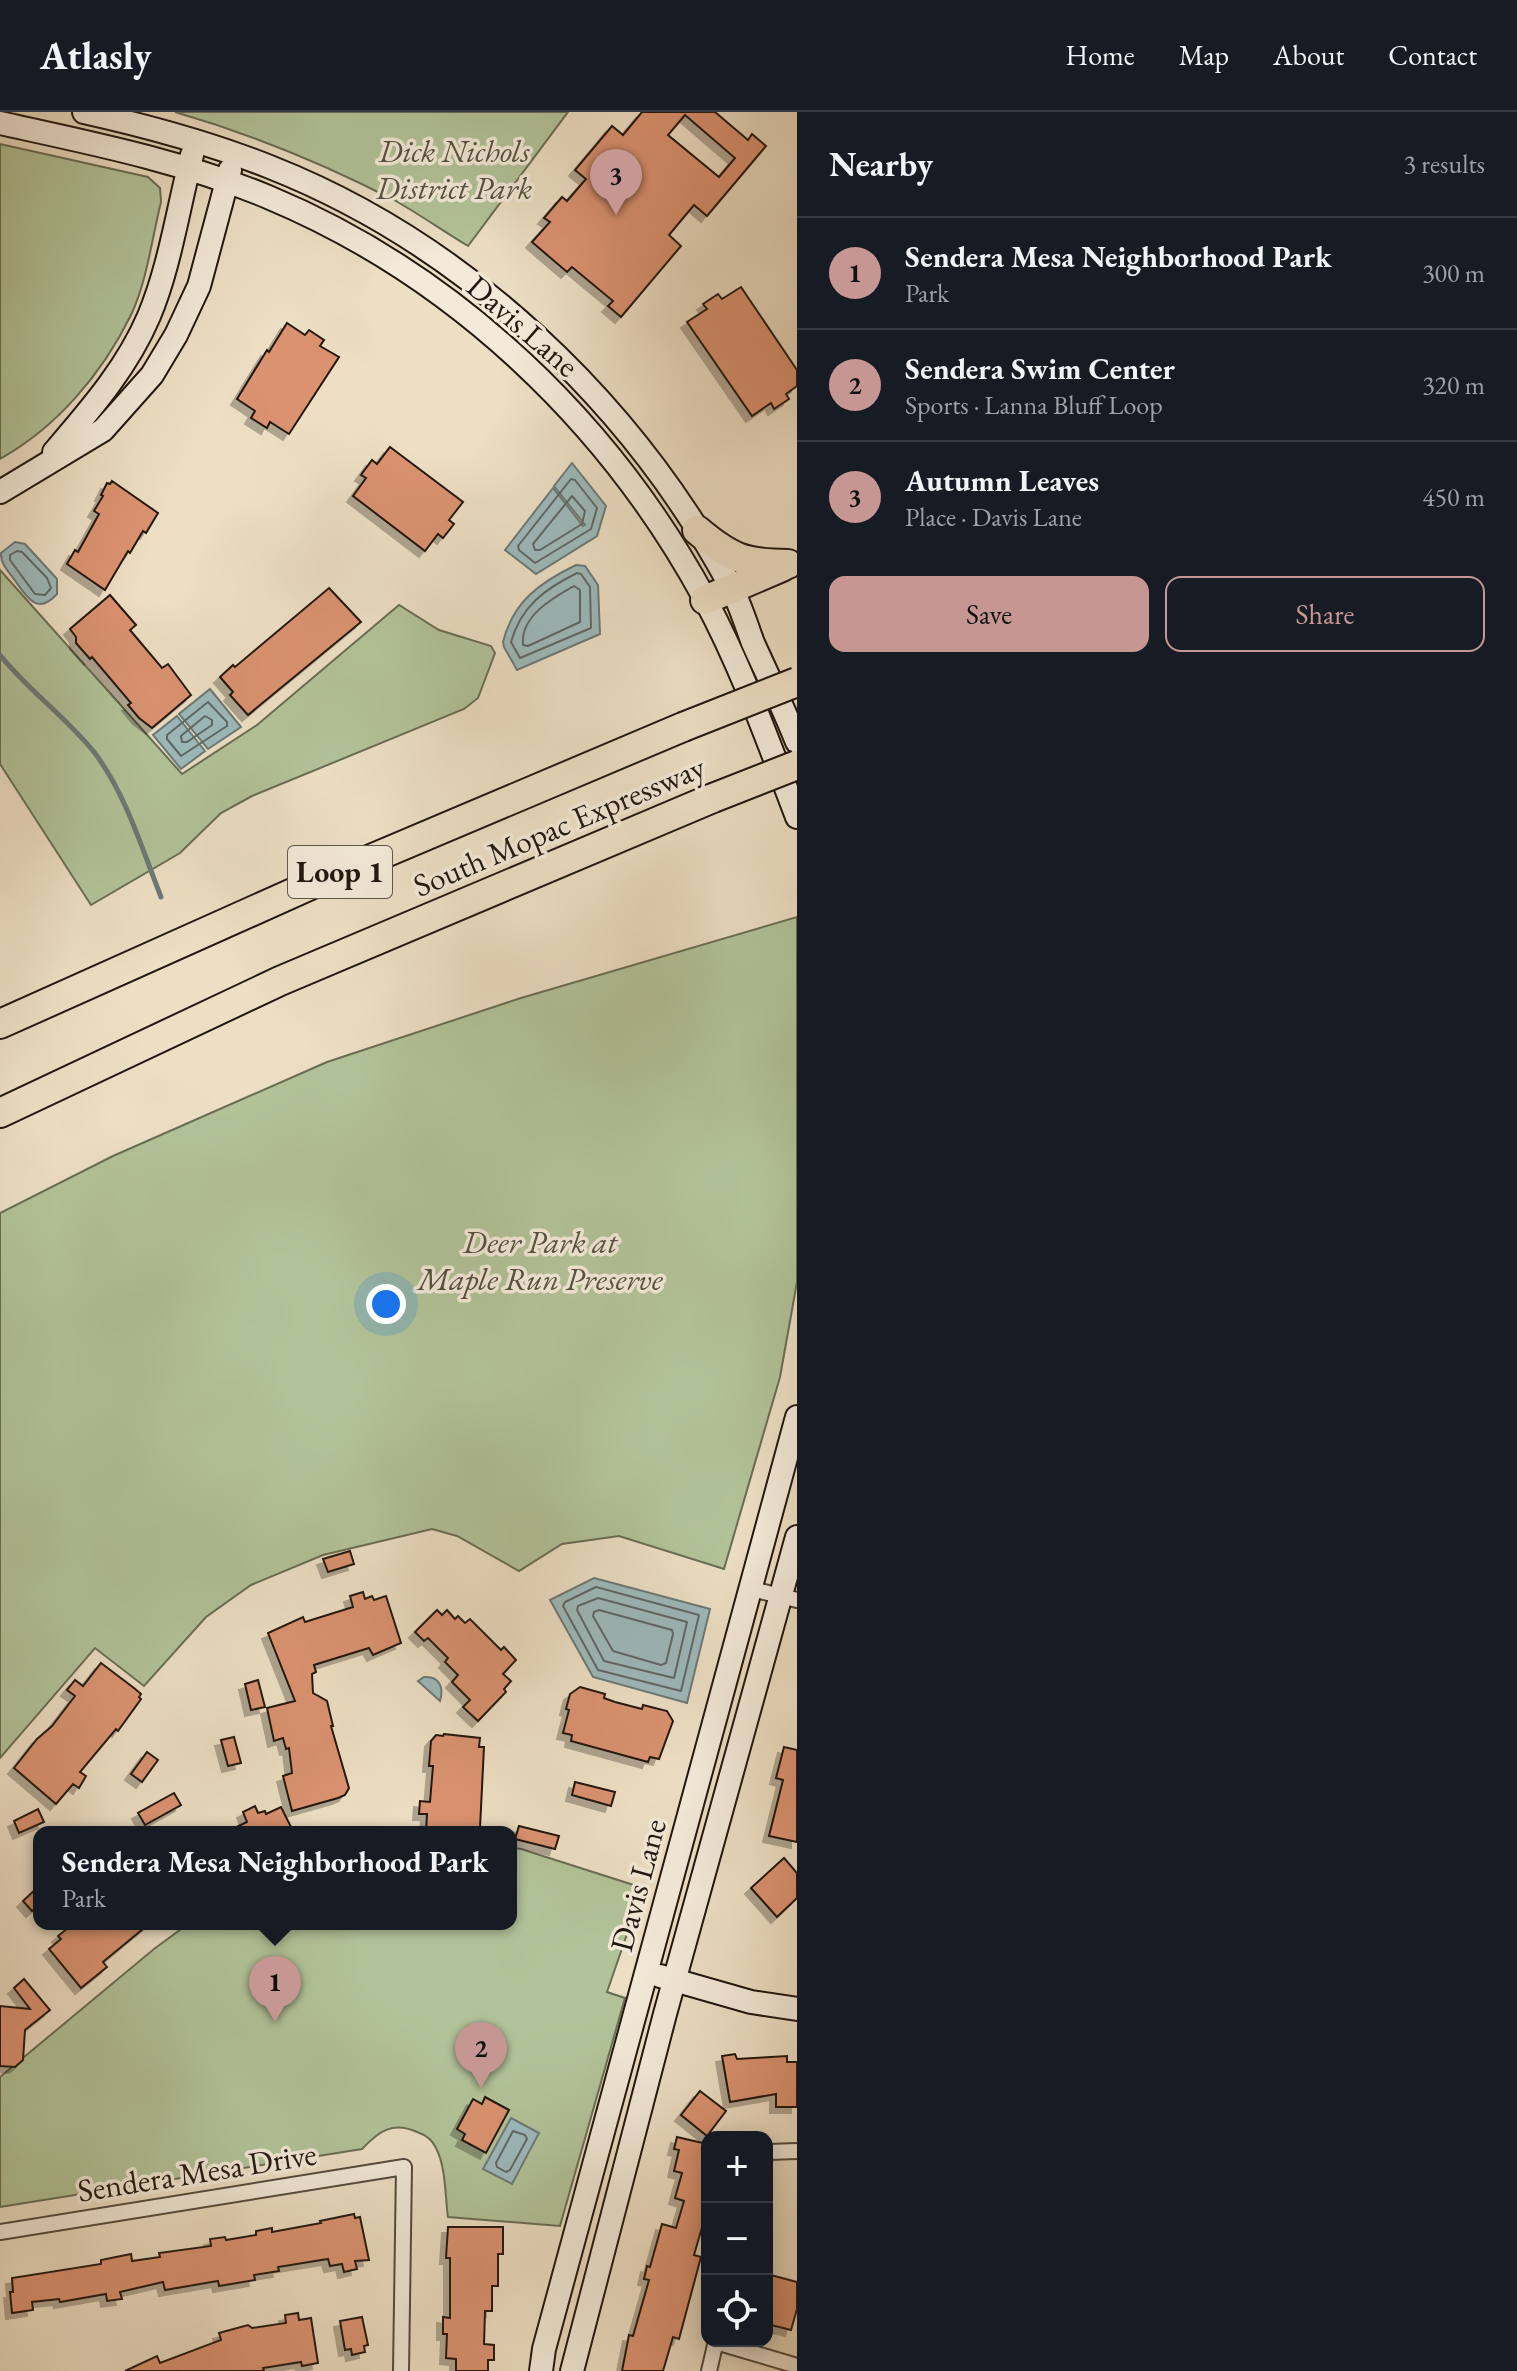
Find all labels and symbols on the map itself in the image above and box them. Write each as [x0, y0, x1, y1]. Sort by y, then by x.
park label: Dick Nichols District Park [375, 130, 533, 209]
pin: 3 [590, 149, 642, 215]
street label: Davis Lane [458, 266, 588, 386]
street label: South Mopac Expressway [407, 745, 712, 906]
road number: Loop 1 [288, 846, 392, 898]
park label: Deer Park at Maple Run Preserve [415, 1221, 664, 1300]
your location [366, 1284, 406, 1324]
street label: Davis Lane [600, 1814, 676, 1956]
pin: 1 [249, 1956, 301, 2022]
pin: 2 [455, 2022, 507, 2088]
street label: Sendera Mesa Drive [75, 2132, 319, 2212]

